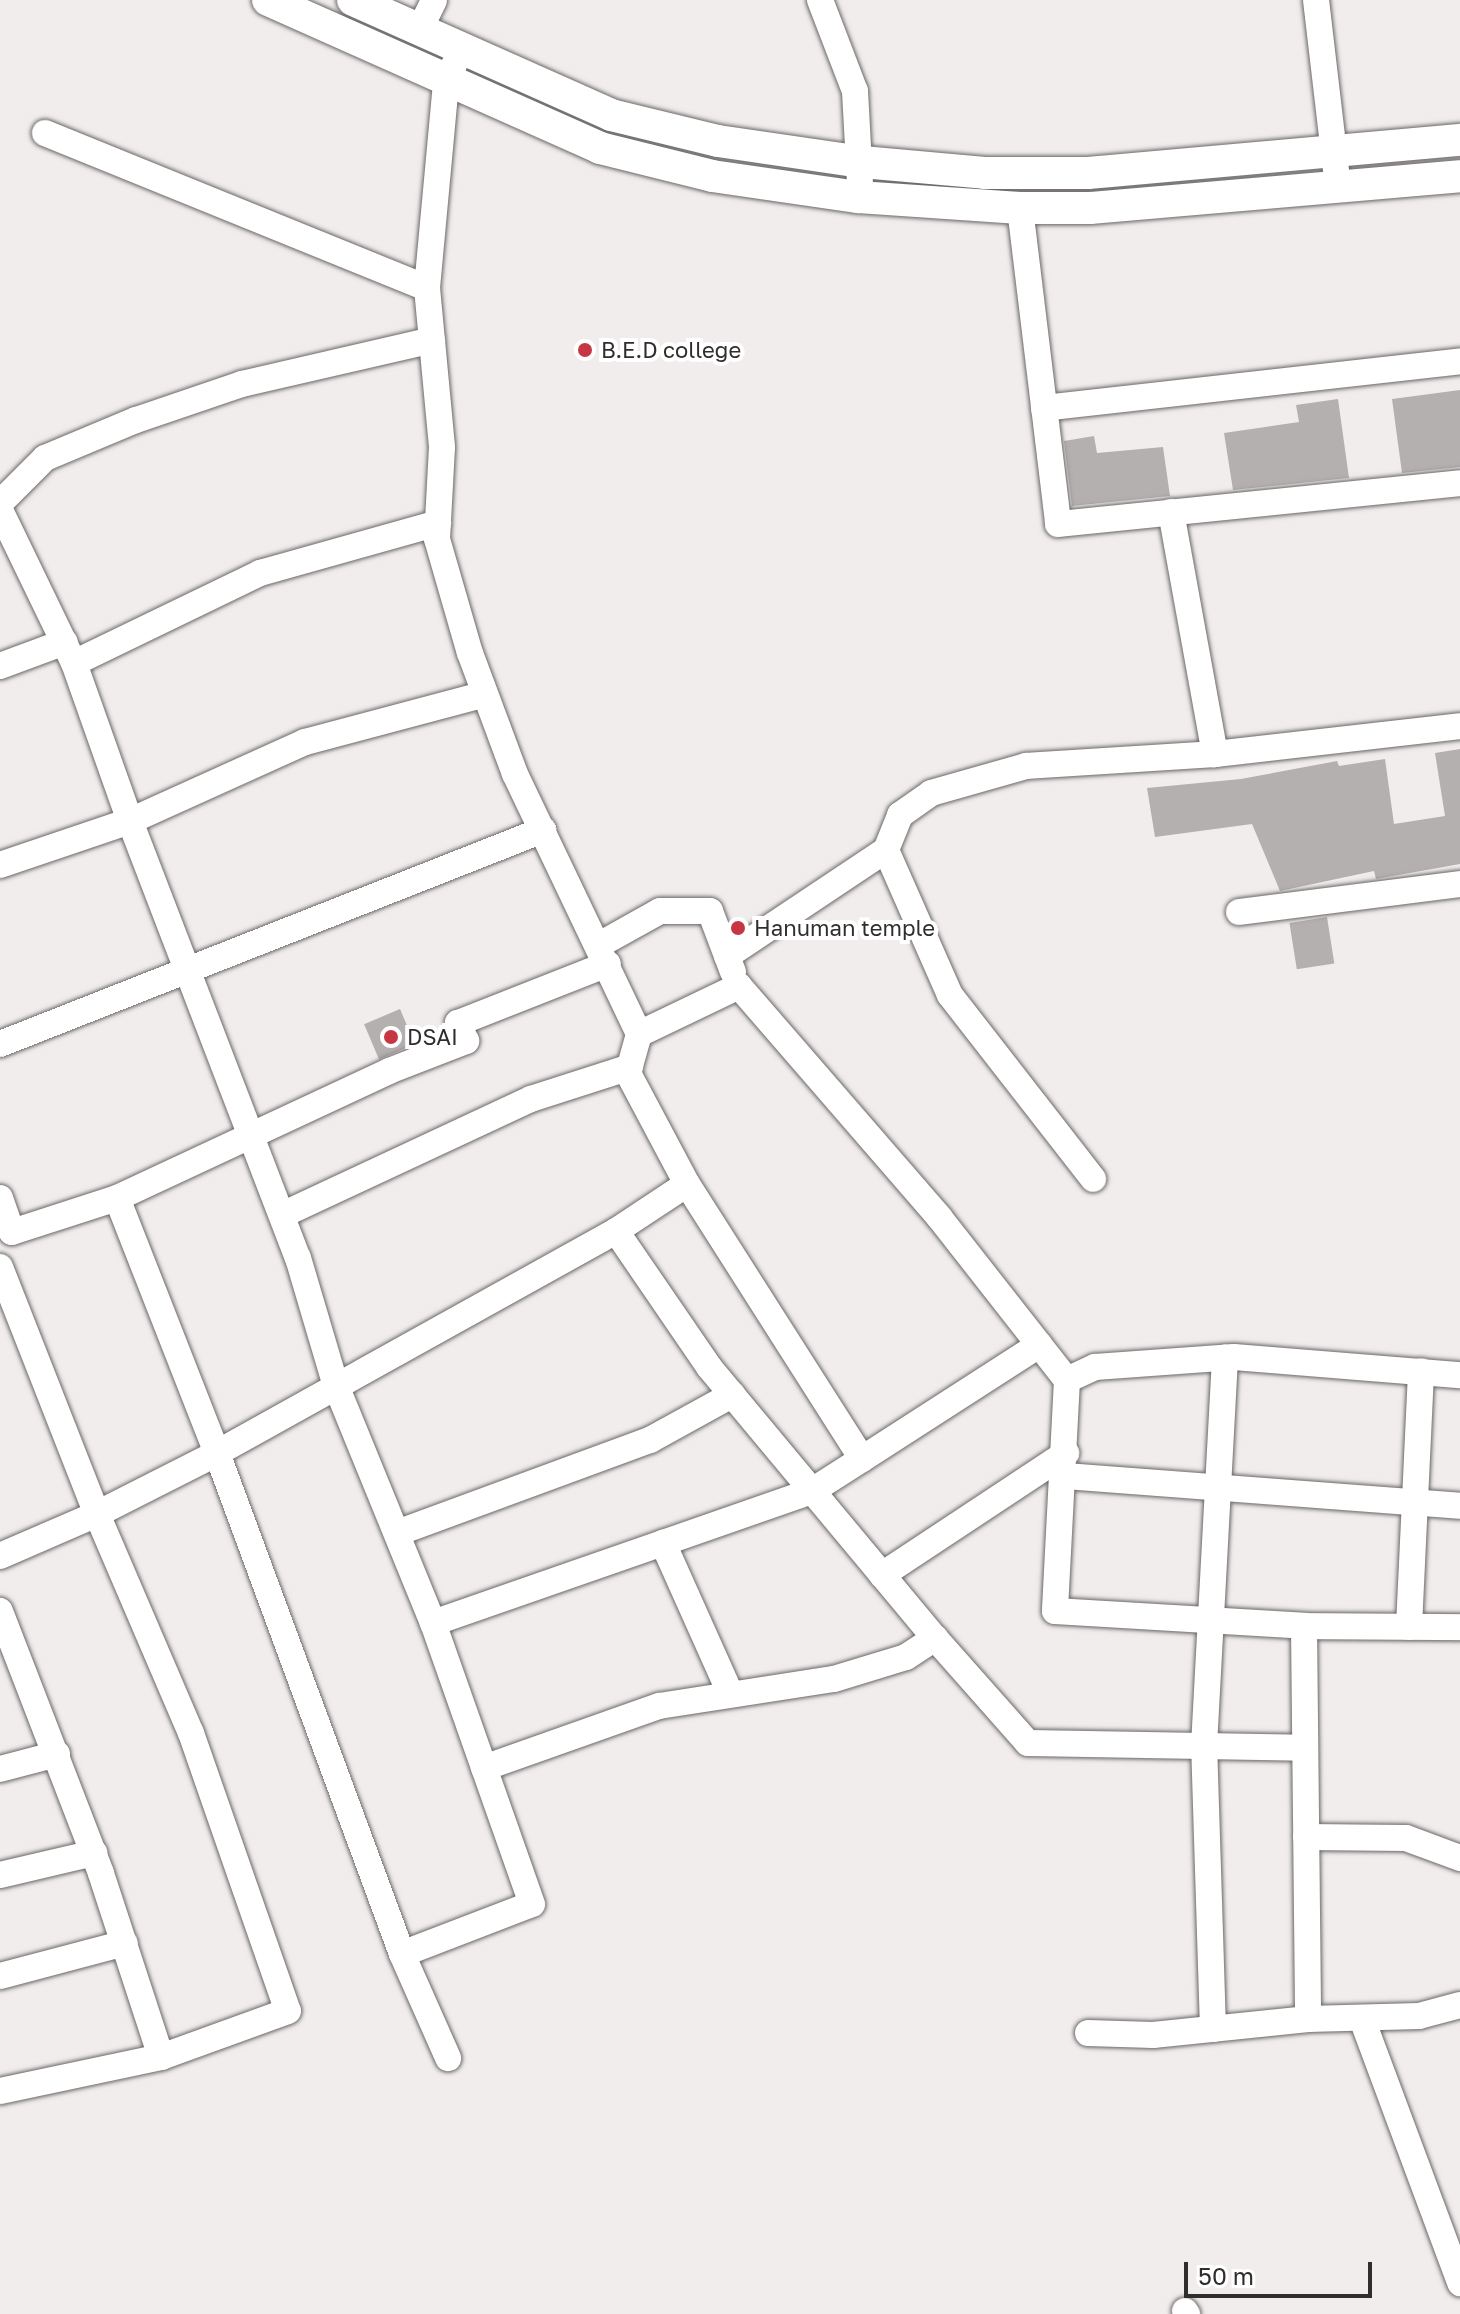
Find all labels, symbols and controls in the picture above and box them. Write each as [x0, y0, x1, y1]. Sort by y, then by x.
place label: B.E.D college [601, 337, 741, 363]
marker: B.E.D college [576, 341, 594, 359]
place label: Hanuman temple [754, 915, 935, 941]
marker: Hanuman temple [729, 919, 747, 937]
place label: DSAI [407, 1024, 458, 1050]
marker: DSAI [382, 1028, 400, 1046]
scale bar [1188, 2246, 1376, 2296]
text: 50 m [1198, 2261, 1254, 2290]

